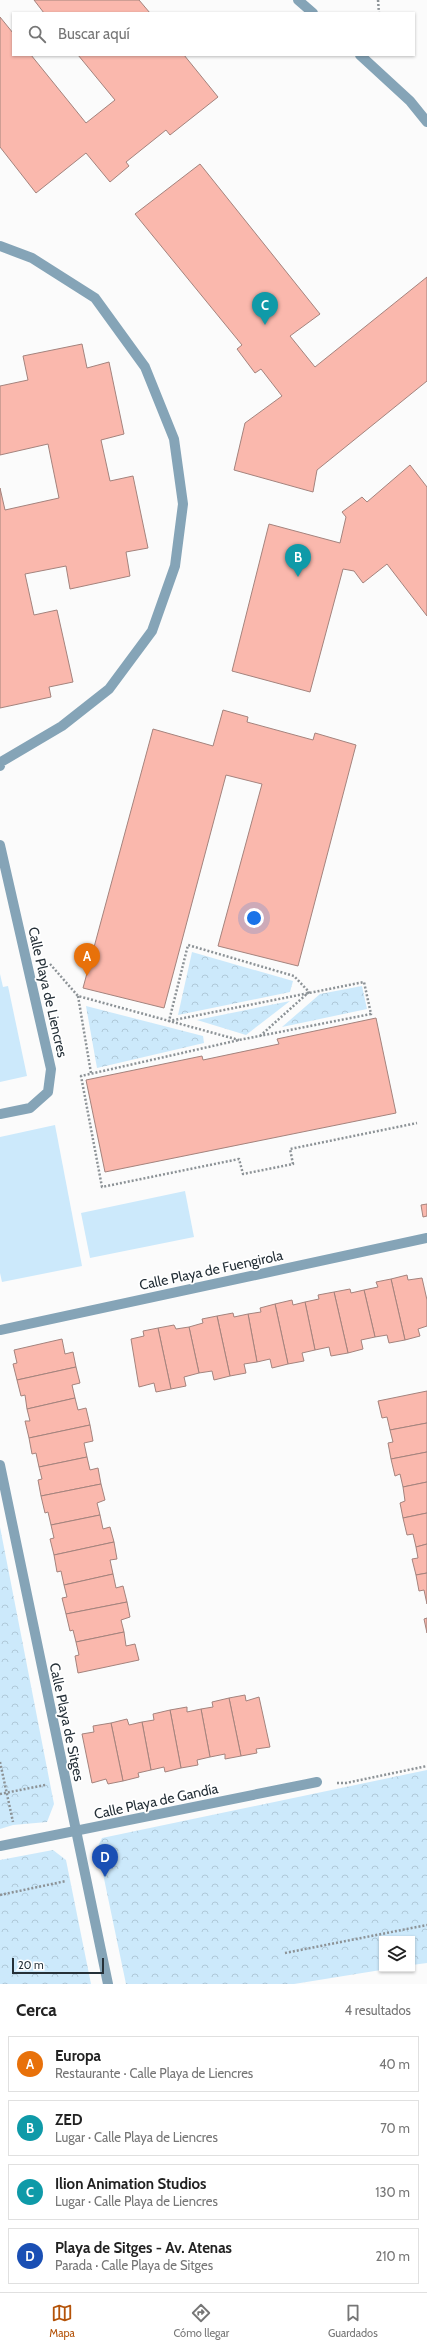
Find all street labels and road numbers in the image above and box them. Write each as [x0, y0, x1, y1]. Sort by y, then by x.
street label: Calle Playa de Liencres [24, 925, 72, 1059]
street label: Calle Playa de Fuengirola [138, 1246, 285, 1294]
street label: Calle Playa de Sitges [46, 1661, 88, 1783]
street label: Calle Playa de Gandía [92, 1779, 220, 1823]

